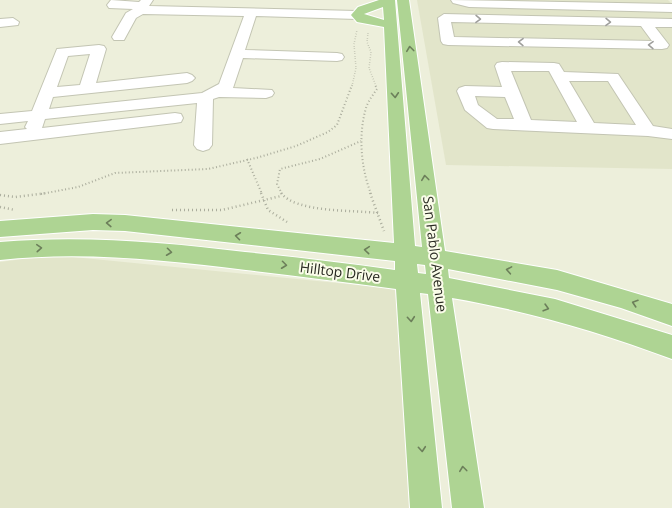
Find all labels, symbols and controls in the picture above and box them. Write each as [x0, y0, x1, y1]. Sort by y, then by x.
one-way arrow [475, 15, 481, 23]
one-way arrow [605, 18, 611, 26]
one-way arrow [518, 38, 524, 46]
one-way arrow [648, 41, 654, 49]
one-way arrow [406, 46, 415, 52]
one-way arrow [391, 92, 400, 98]
one-way arrow [421, 175, 430, 181]
street label: San Pablo Avenue [419, 195, 452, 313]
one-way arrow [106, 219, 112, 227]
one-way arrow [235, 232, 241, 241]
one-way arrow [36, 243, 42, 252]
one-way arrow [364, 246, 370, 255]
one-way arrow [166, 247, 172, 256]
street label: Hilltop Drive [299, 257, 381, 286]
one-way arrow [281, 261, 287, 270]
one-way arrow [506, 267, 512, 275]
one-way arrow [632, 299, 639, 308]
one-way arrow [542, 303, 549, 311]
one-way arrow [406, 316, 415, 323]
one-way arrow [417, 446, 426, 452]
one-way arrow [459, 466, 468, 472]

